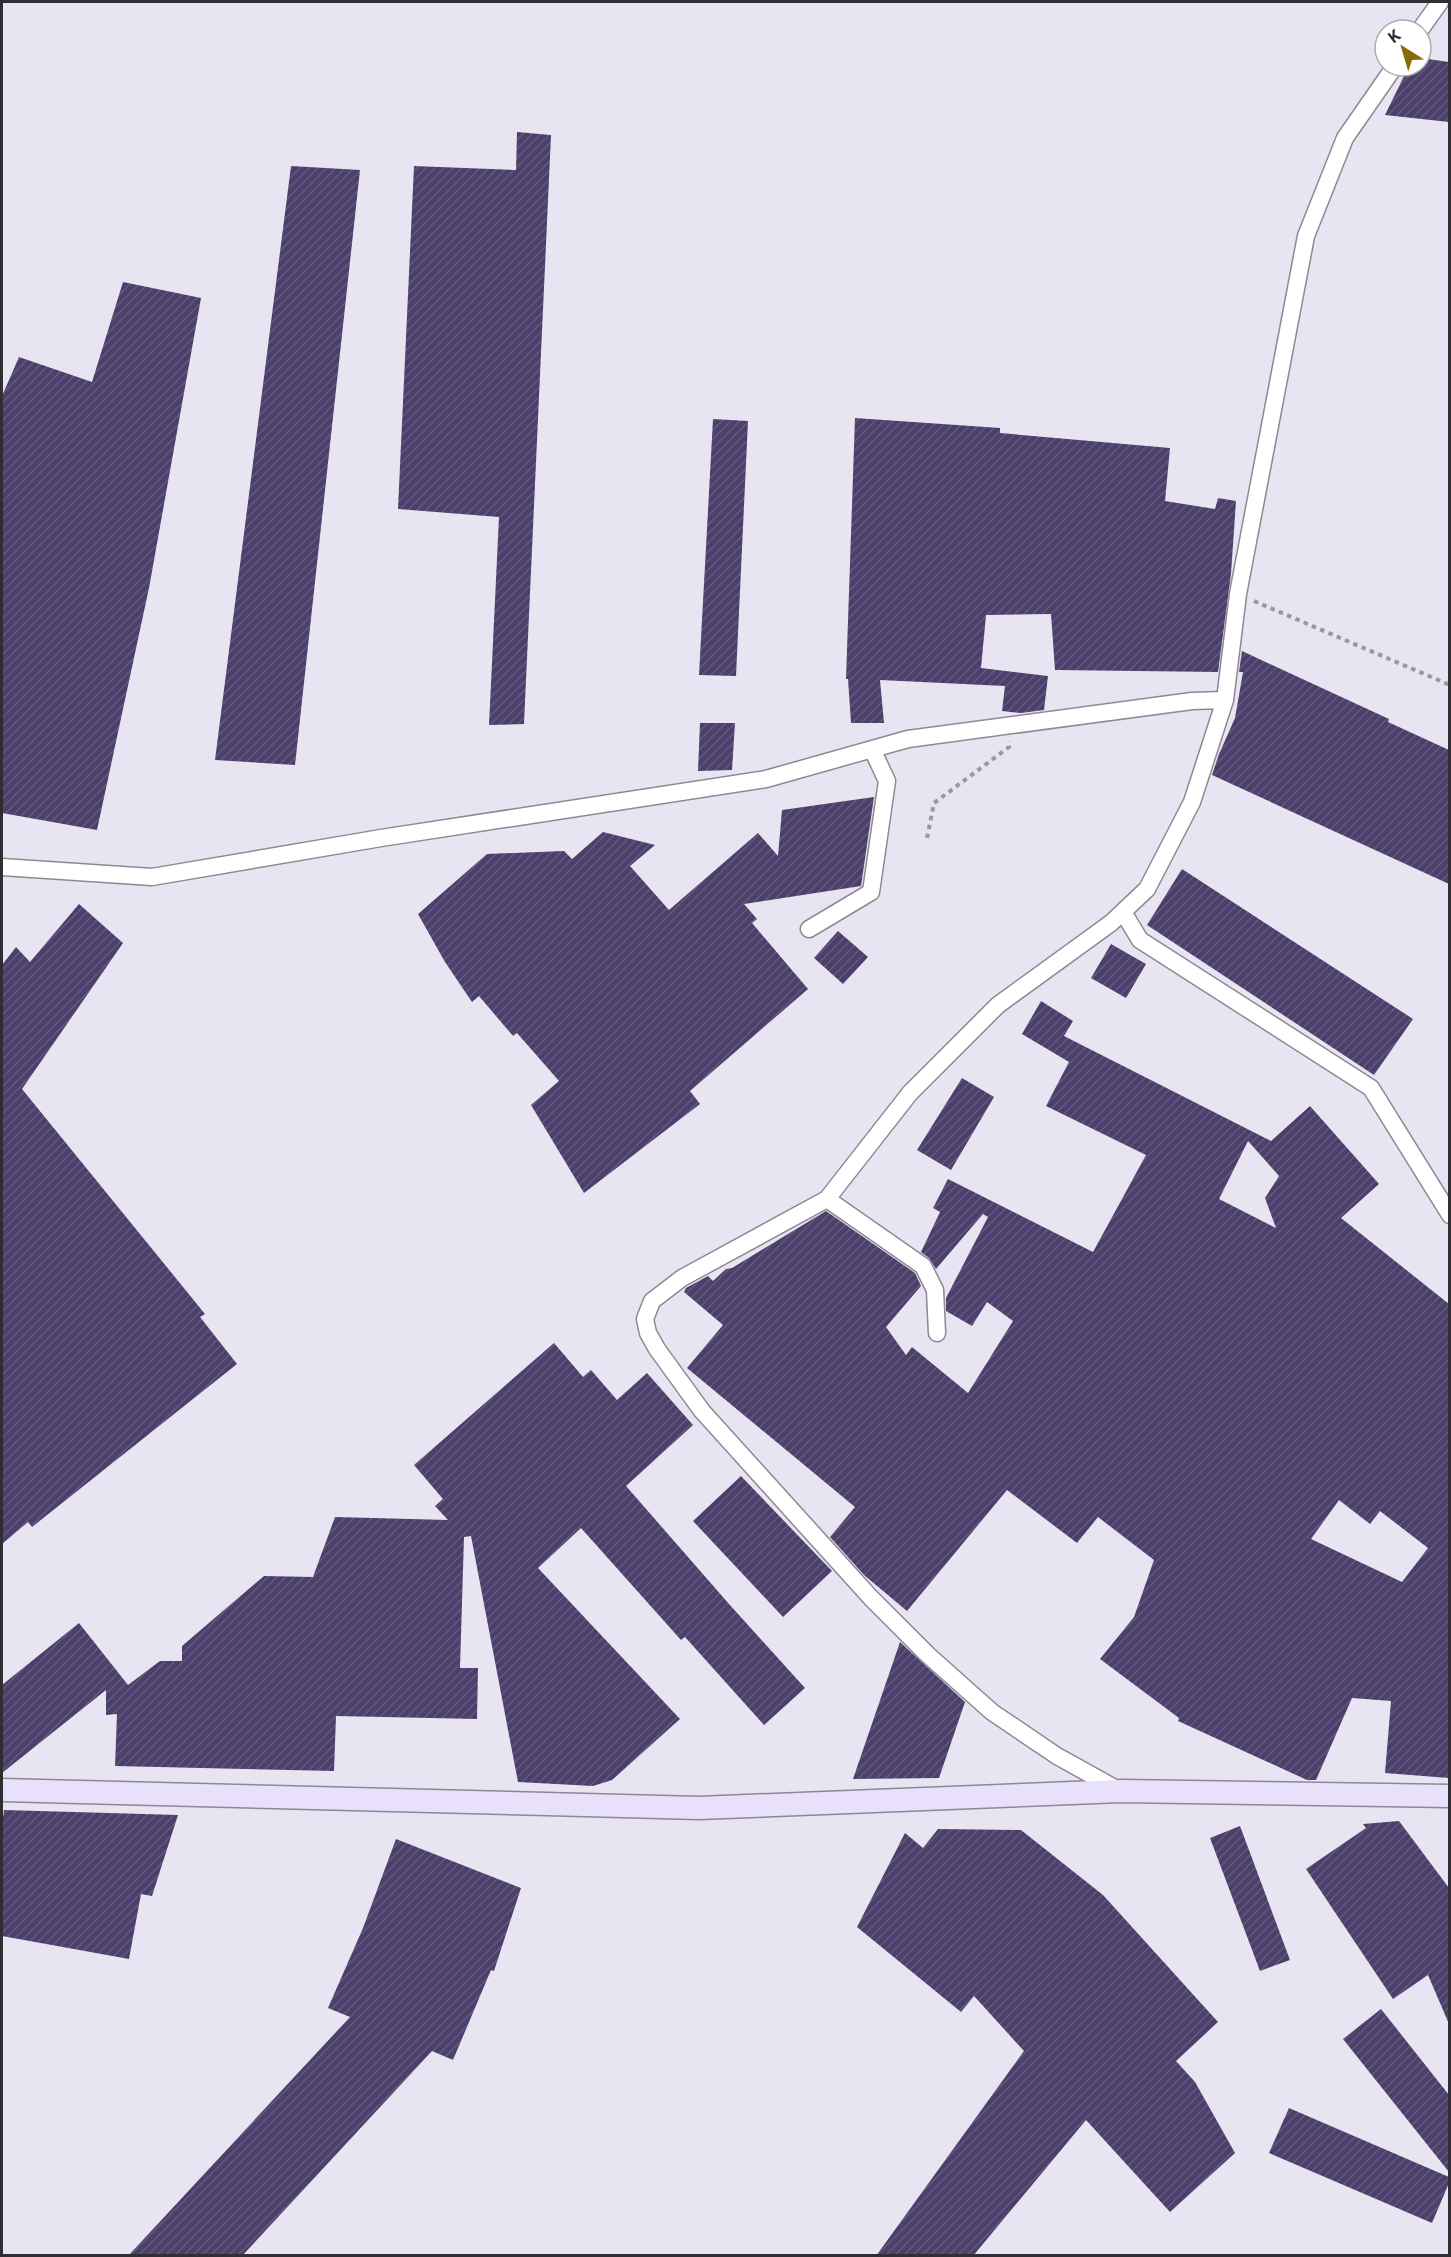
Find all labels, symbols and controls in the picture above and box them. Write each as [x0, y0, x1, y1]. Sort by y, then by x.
north arrow [1373, 18, 1433, 78]
text: K [1384, 25, 1405, 47]

